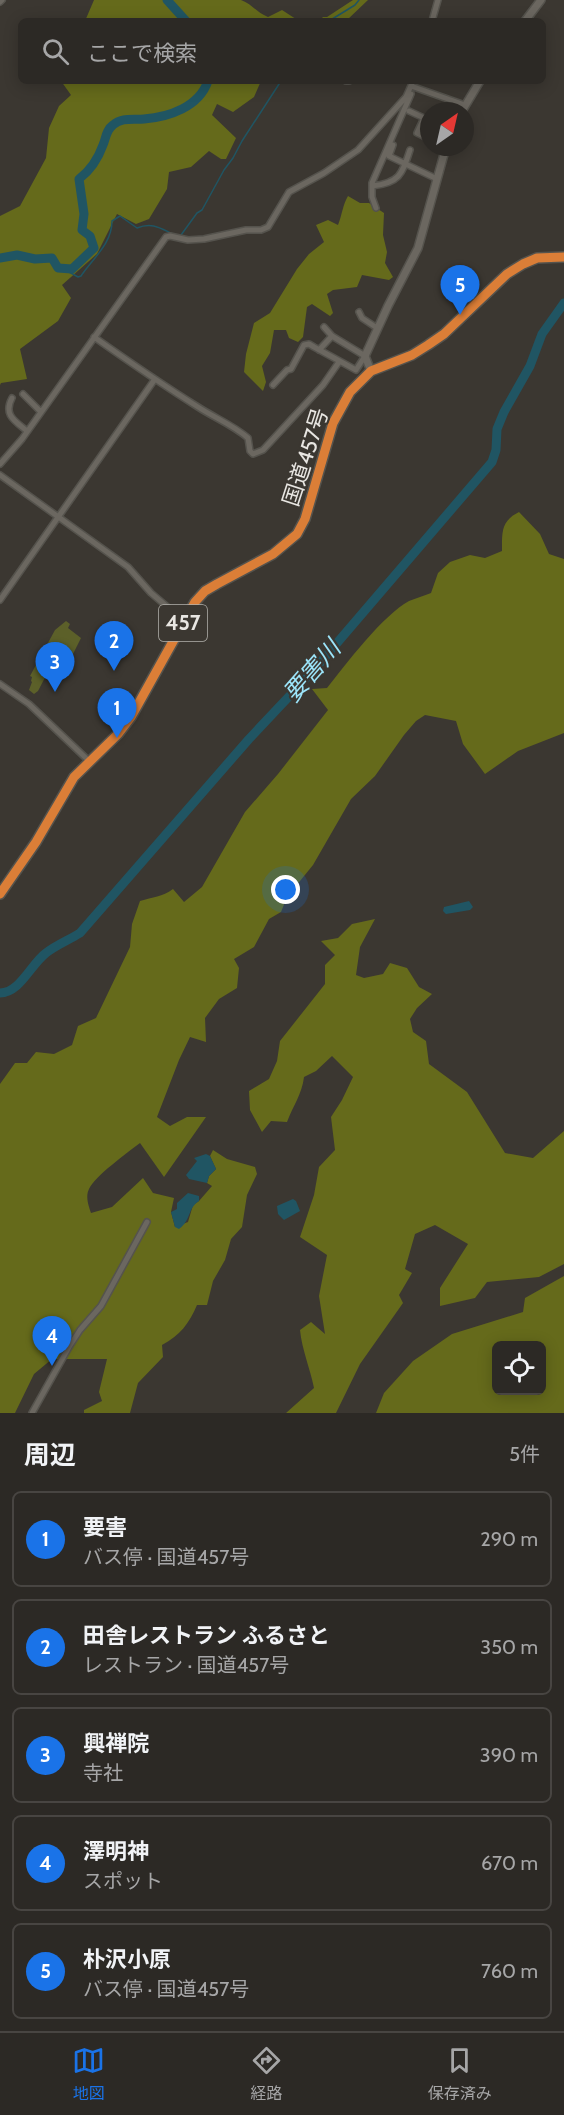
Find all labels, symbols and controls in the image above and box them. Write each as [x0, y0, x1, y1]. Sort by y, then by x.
search box [18, 18, 546, 84]
icon: search [39, 35, 72, 68]
text: ここで検索 [87, 40, 197, 67]
north arrow [420, 102, 474, 156]
pin: 5 [440, 266, 480, 315]
street label: 国道457号 [277, 405, 334, 510]
road number: 457 [159, 605, 207, 641]
pin: 2 [94, 622, 134, 671]
water label: 要害川 [277, 632, 348, 707]
pin: 3 [36, 642, 74, 692]
pin: 1 [98, 688, 136, 738]
your location [271, 875, 300, 904]
pin: 4 [32, 1316, 72, 1366]
map controls [492, 1341, 546, 1395]
button: locate [492, 1341, 546, 1395]
text: 周辺 [24, 1439, 76, 1471]
text: 5件 [509, 1442, 540, 1466]
text: 要害 [83, 1514, 127, 1541]
text: 1 [42, 1527, 49, 1551]
text: 290 m [480, 1527, 538, 1551]
text: バス停 · 国道457号 [83, 1545, 249, 1569]
text: 田舎レストラン ふるさと [83, 1622, 330, 1649]
text: 2 [40, 1635, 51, 1659]
text: 350 m [480, 1635, 538, 1659]
text: レストラン · 国道457号 [83, 1653, 289, 1677]
text: 興禅院 [83, 1730, 149, 1757]
text: 3 [40, 1743, 51, 1767]
text: 390 m [480, 1743, 538, 1767]
text: 寺社 [83, 1761, 123, 1785]
text: 澤明神 [83, 1838, 149, 1865]
text: 4 [39, 1851, 52, 1875]
text: 670 m [481, 1851, 538, 1875]
text: スポット [83, 1869, 163, 1893]
text: 朴沢小原 [83, 1946, 171, 1973]
text: 5 [40, 1959, 51, 1983]
text: 760 m [481, 1959, 538, 1983]
text: バス停 · 国道457号 [83, 1977, 249, 2001]
tab: 地図 [72, 2044, 105, 2104]
tab: 経路 [250, 2044, 283, 2104]
tab: 保存済み [428, 2044, 492, 2104]

